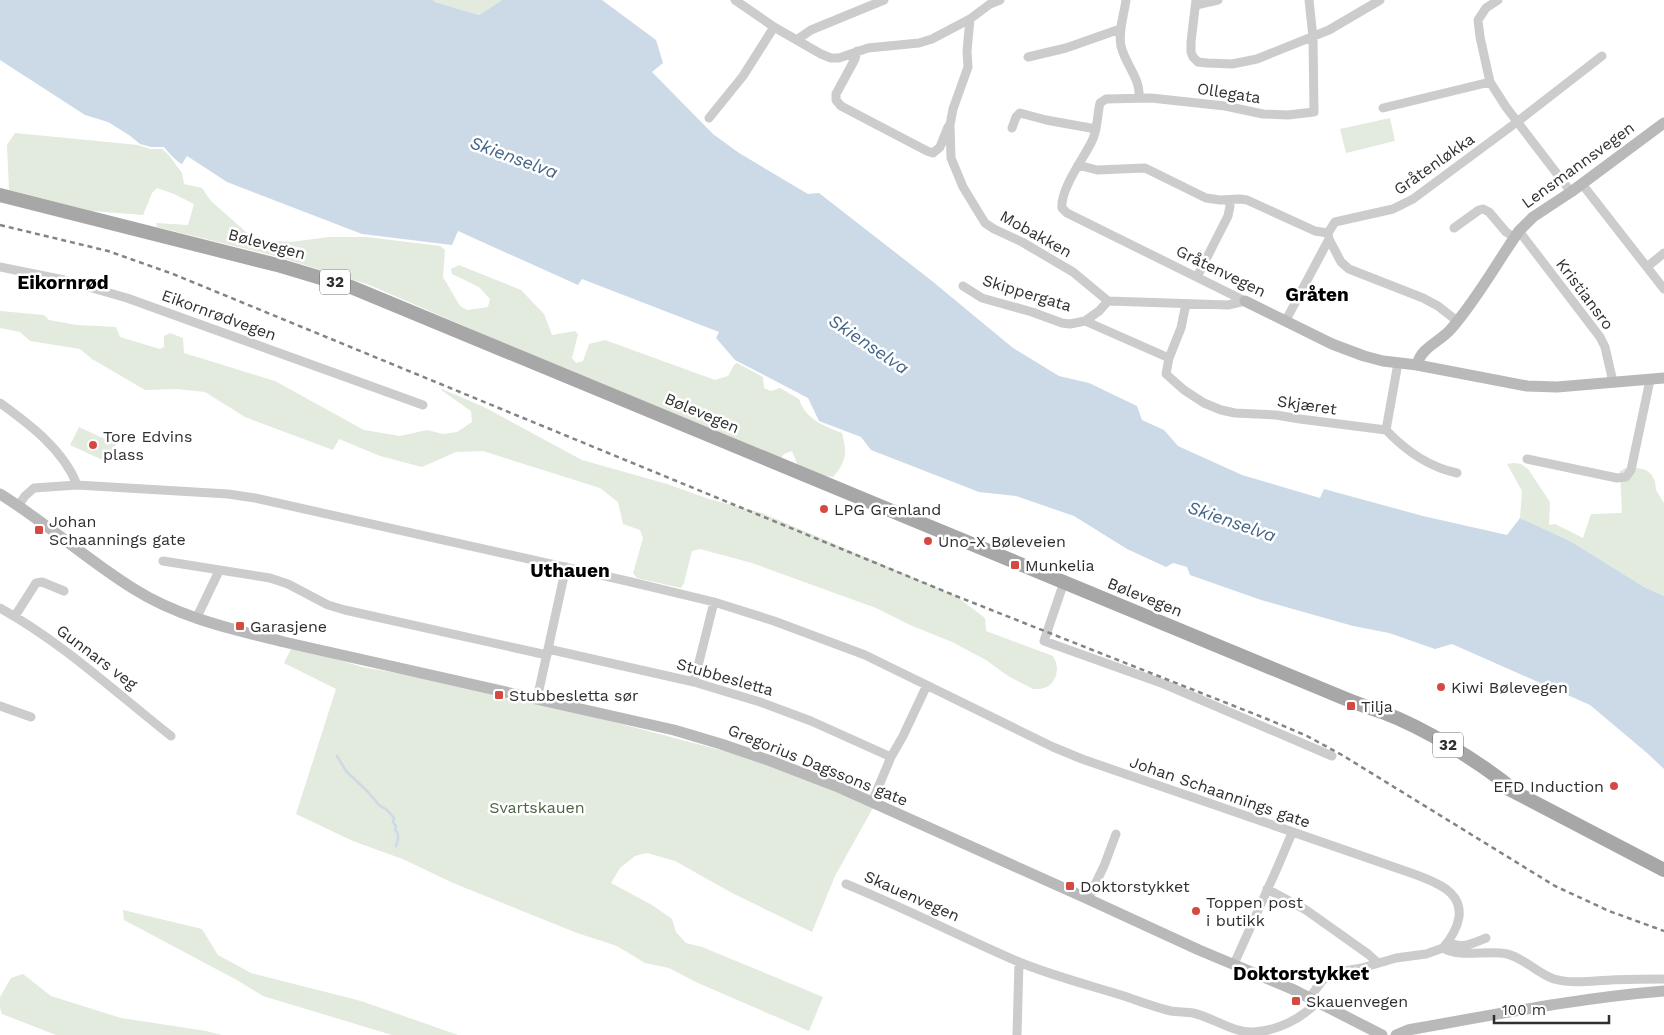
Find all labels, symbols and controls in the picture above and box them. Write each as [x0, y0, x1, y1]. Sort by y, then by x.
street label: Ollegata [1196, 79, 1262, 107]
street label: Lensmannsvegen [1518, 118, 1638, 212]
street label: Gråtenløkka [1390, 129, 1478, 199]
water label: Skienselva [467, 131, 561, 183]
street label: Mobakken [997, 206, 1075, 262]
street label: Bølevegen [226, 225, 308, 263]
street label: Gråtenvegen [1173, 241, 1269, 301]
street label: Kristiansro [1552, 255, 1618, 333]
road number: 32 [320, 270, 350, 294]
street label: Skippergata [980, 270, 1074, 316]
district label: Eikornrød [17, 271, 109, 294]
district label: Gråten [1285, 283, 1349, 306]
street label: Eikornrødvegen [159, 285, 279, 345]
water label: Skienselva [825, 310, 913, 378]
street label: Bølevegen [662, 389, 742, 437]
street label: Skjæret [1276, 391, 1338, 419]
place label: Tore Edvins plass [103, 427, 192, 464]
marker: Tore Edvins plass [87, 439, 99, 451]
water label: Skienselva [1185, 496, 1279, 546]
place label: LPG Grenland [834, 500, 941, 519]
marker: LPG Grenland [818, 503, 830, 515]
place label: Johan Schaannings gate [49, 512, 186, 549]
marker: Johan Schaannings gate [33, 524, 45, 536]
place label: Uno-X Bøleveien [938, 532, 1066, 551]
marker: Uno-X Bøleveien [922, 535, 934, 547]
place label: Munkelia [1025, 556, 1095, 575]
district label: Uthauen [530, 559, 610, 582]
marker: Munkelia [1009, 559, 1021, 571]
street label: Bølevegen [1105, 573, 1185, 621]
place label: Garasjene [250, 617, 327, 636]
marker: Garasjene [234, 620, 246, 632]
street label: Gunnars veg [53, 621, 141, 694]
street label: Stubbesletta [674, 654, 776, 700]
place label: Kiwi Bølevegen [1451, 678, 1568, 697]
marker: Kiwi Bølevegen [1435, 681, 1447, 693]
place label: Stubbesletta sør [509, 686, 639, 705]
marker: Stubbesletta sør [493, 689, 505, 701]
place label: Tilja [1361, 697, 1393, 716]
marker: Tilja [1345, 700, 1357, 712]
street label: Gregorius Dagssons gate [725, 720, 911, 810]
road number: 32 [1433, 732, 1463, 758]
street label: Johan Schaannings gate [1127, 752, 1313, 832]
place label: EFD Induction [1493, 777, 1604, 796]
marker: EFD Induction [1608, 780, 1620, 792]
park label: Svartskauen [489, 798, 585, 817]
street label: Skauenvegen [861, 867, 963, 925]
place label: Doktorstykket [1080, 877, 1190, 896]
marker: Doktorstykket [1064, 880, 1076, 892]
place label: Toppen post i butikk [1206, 893, 1303, 930]
marker: Toppen post i butikk [1190, 905, 1202, 917]
district label: Doktorstykket [1233, 962, 1370, 985]
place label: Skauenvegen [1306, 992, 1408, 1011]
scale bar [1494, 992, 1609, 1024]
marker: Skauenvegen [1290, 995, 1302, 1007]
text: 100 m [1502, 1001, 1546, 1019]

